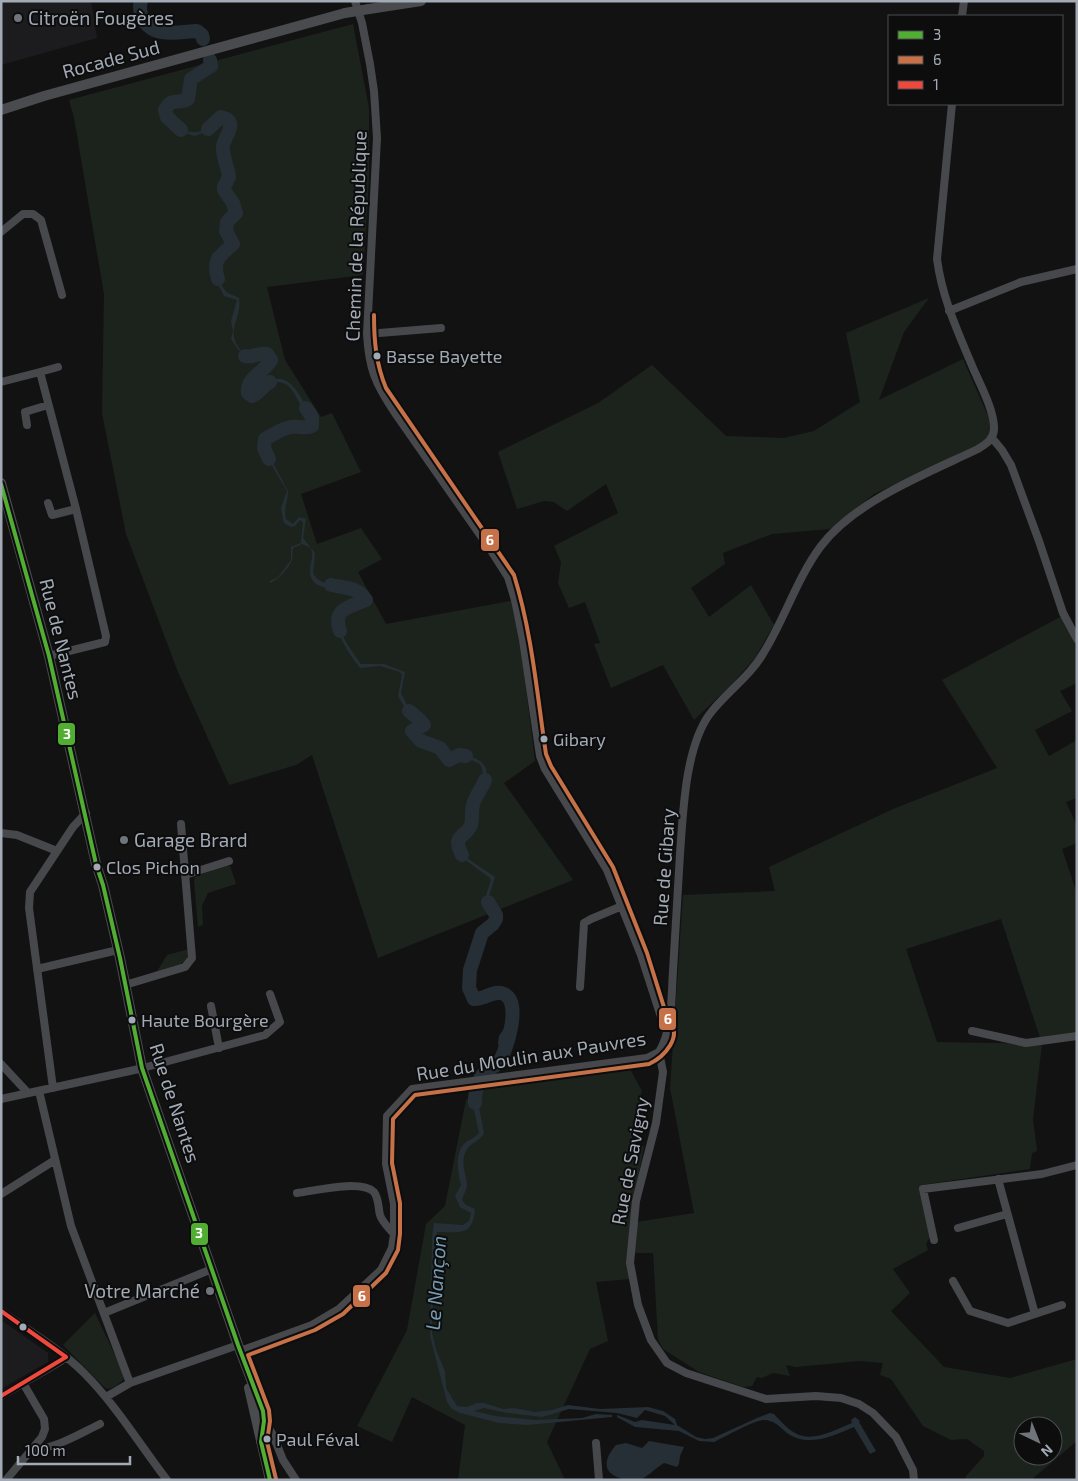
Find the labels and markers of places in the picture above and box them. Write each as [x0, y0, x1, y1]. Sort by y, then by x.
place label: Citroën Fougères [28, 6, 174, 29]
marker: Citroën Fougères [12, 12, 24, 24]
place label: Basse Bayette [386, 345, 503, 367]
marker: Basse Bayette [372, 351, 382, 361]
place label: Gibary [553, 728, 606, 750]
marker: Gibary [539, 734, 549, 744]
place label: Garage Brard [134, 828, 248, 851]
marker: Garage Brard [118, 834, 130, 846]
place label: Clos Pichon [106, 856, 200, 878]
marker: Clos Pichon [92, 862, 102, 872]
place label: Haute Bourgère [141, 1009, 269, 1031]
marker: Haute Bourgère [127, 1015, 137, 1025]
place label: Votre Marché [84, 1279, 200, 1302]
marker: Votre Marché [204, 1285, 216, 1297]
unlabelled marker [18, 1322, 28, 1332]
place label: Paul Féval [276, 1428, 360, 1450]
marker: Paul Féval [262, 1434, 272, 1444]

